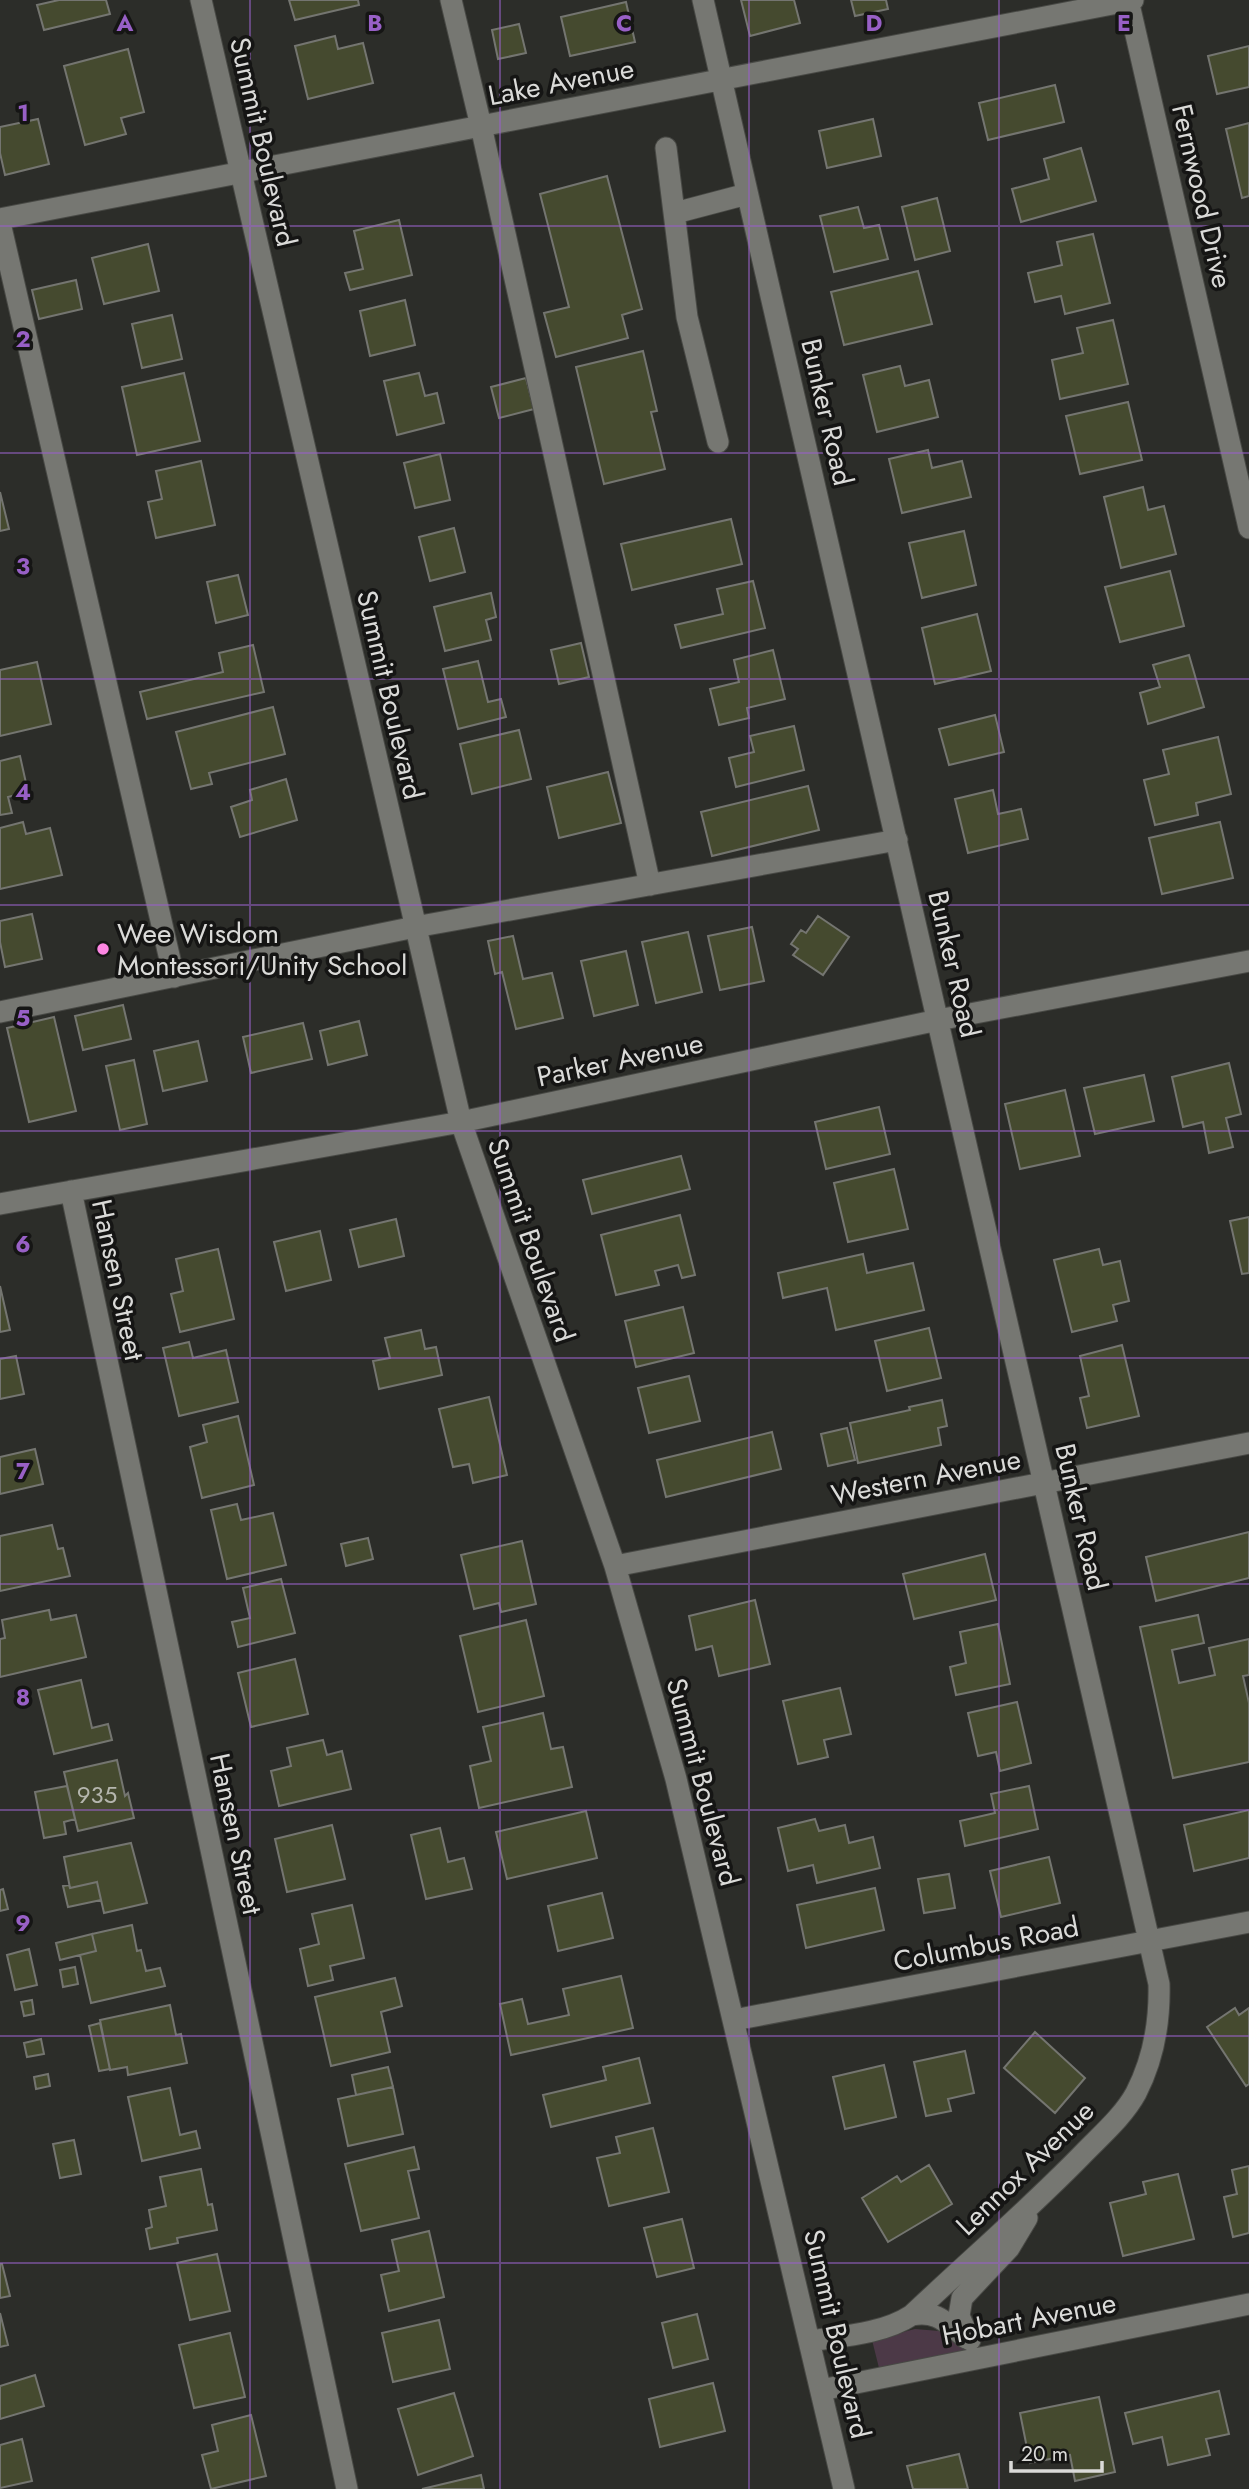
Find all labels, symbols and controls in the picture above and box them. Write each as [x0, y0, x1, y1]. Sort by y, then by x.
text: A [116, 6, 134, 40]
text: B [367, 6, 383, 40]
text: C [616, 6, 632, 40]
text: D [866, 6, 883, 40]
text: E [1117, 6, 1131, 40]
street label: Summit Boulevard [219, 33, 307, 251]
street label: Lake Avenue [484, 48, 638, 116]
text: 1 [17, 96, 29, 130]
street label: Fernwood Drive [1161, 100, 1243, 292]
text: 2 [15, 322, 31, 356]
street label: Bunker Road [790, 334, 864, 490]
text: 3 [16, 549, 30, 583]
street label: Summit Boulevard [346, 586, 434, 804]
text: 4 [15, 775, 31, 809]
street label: Bunker Road [917, 886, 991, 1042]
place label: Wee Wisdom Montessori/Unity School [117, 913, 407, 986]
marker: Wee Wisdom Montessori/Unity School [95, 941, 111, 957]
text: 5 [16, 1001, 30, 1035]
street label: Parker Avenue [533, 1022, 707, 1098]
street label: Summit Boulevard [477, 1132, 585, 1348]
street label: Hansen Street [81, 1196, 155, 1365]
text: 6 [15, 1227, 31, 1261]
street label: Western Avenue [828, 1439, 1024, 1515]
street label: Bunker Road [1044, 1439, 1118, 1595]
text: 7 [16, 1454, 30, 1488]
street label: Summit Boulevard [656, 1674, 750, 1890]
text: 8 [16, 1680, 30, 1714]
street label: Hansen Street [199, 1750, 273, 1919]
house number: 935 [77, 1777, 117, 1812]
text: 9 [15, 1906, 31, 1940]
street label: Columbus Road [890, 1906, 1082, 1982]
street label: Lennox Avenue [946, 2091, 1104, 2245]
street label: Summit Boulevard [793, 2225, 881, 2443]
street label: Hobart Avenue [938, 2282, 1120, 2356]
scale bar [1011, 2430, 1102, 2474]
text: 20 m [1021, 2439, 1068, 2469]

